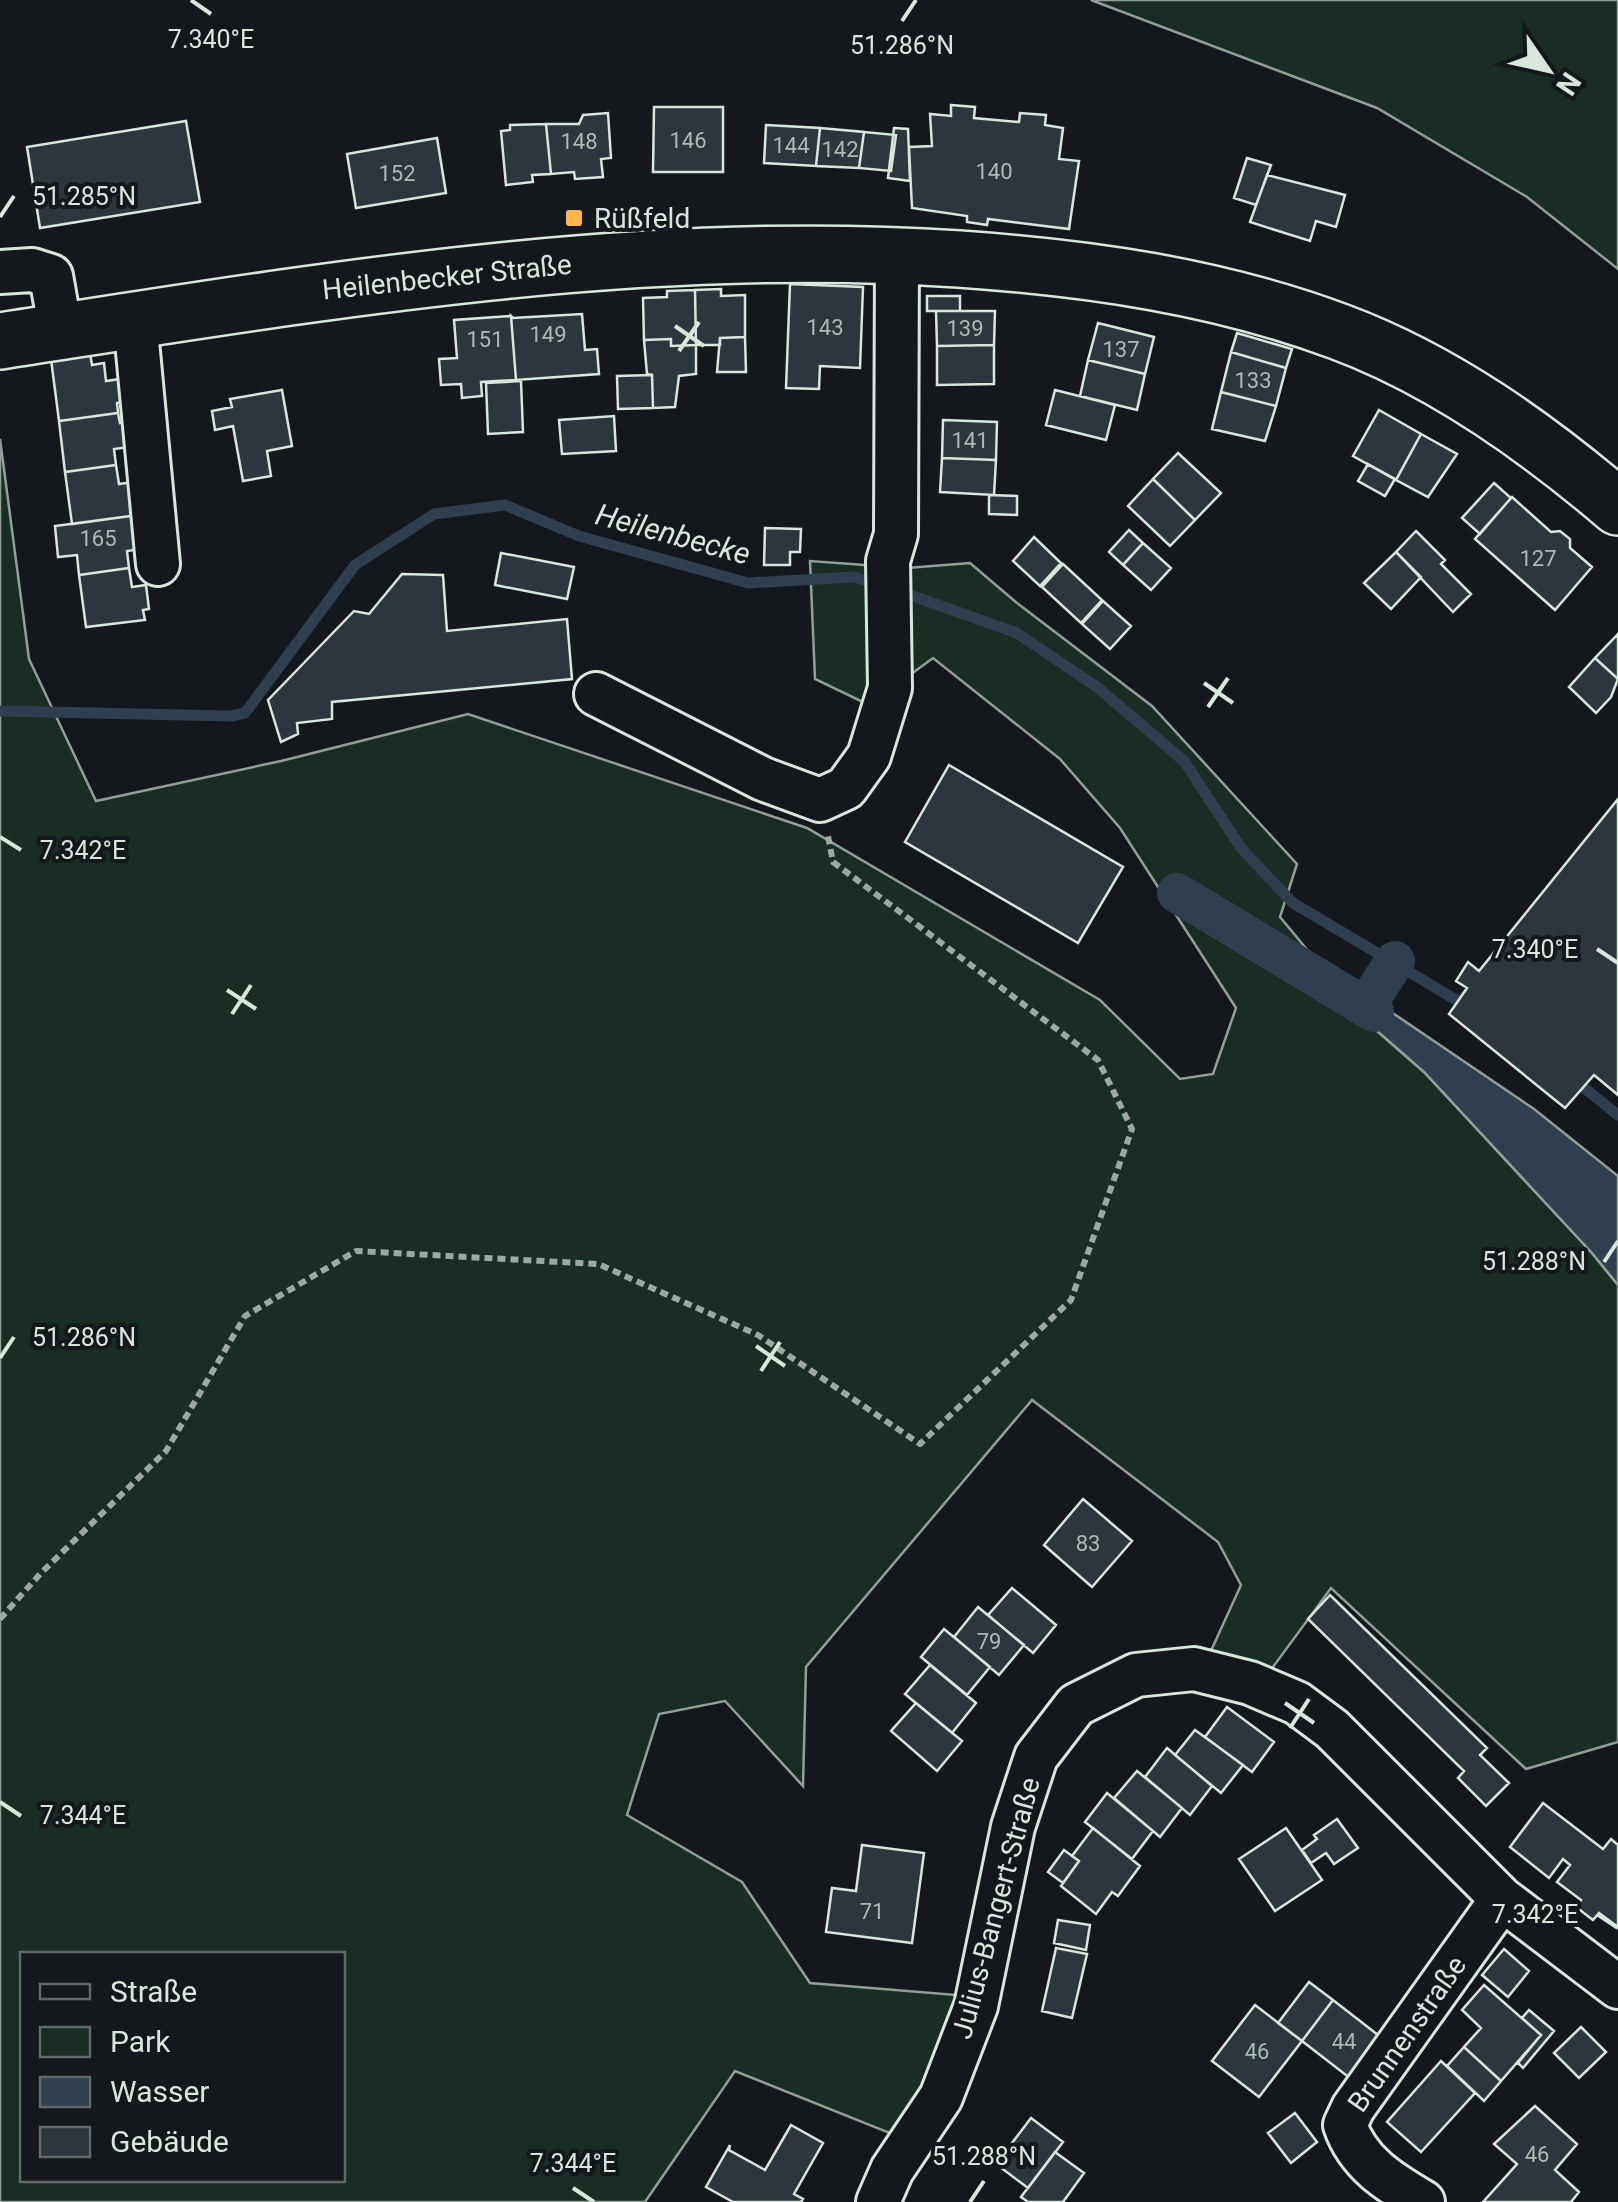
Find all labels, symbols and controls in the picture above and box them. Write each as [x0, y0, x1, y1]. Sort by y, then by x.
north arrow [1498, 20, 1598, 120]
text: 7.340°E [168, 25, 254, 54]
text: 51.286°N [850, 31, 954, 60]
text: N [1549, 66, 1588, 101]
house number: 146 [669, 128, 707, 153]
house number: 148 [560, 129, 598, 154]
house number: 144 [772, 133, 810, 158]
house number: 142 [821, 137, 859, 162]
house number: 140 [975, 159, 1013, 184]
house number: 152 [378, 161, 416, 186]
text: 51.285°N [32, 182, 136, 211]
place label: Rüßfeld [594, 202, 690, 235]
marker: Rüßfeld [563, 207, 585, 229]
street label: Heilenbecker Straße [321, 247, 573, 307]
house number: 143 [806, 315, 844, 340]
house number: 139 [946, 316, 984, 341]
house number: 149 [529, 322, 567, 347]
house number: 151 [466, 327, 504, 352]
house number: 137 [1102, 337, 1140, 362]
house number: 133 [1234, 368, 1272, 393]
house number: 141 [951, 428, 989, 453]
water label: Heilenbecke [592, 497, 754, 571]
house number: 165 [79, 526, 117, 551]
house number: 127 [1519, 546, 1557, 571]
text: 7.342°E [40, 836, 126, 865]
text: 7.340°E [1492, 935, 1578, 964]
text: 51.288°N [1482, 1247, 1586, 1276]
text: 51.286°N [32, 1323, 136, 1352]
house number: 83 [1076, 1531, 1100, 1556]
house number: 79 [977, 1629, 1001, 1654]
street label: Julius-Bangert-Straße [945, 1774, 1047, 2042]
text: 7.344°E [40, 1801, 126, 1830]
house number: 71 [860, 1899, 884, 1924]
text: 7.342°E [1492, 1900, 1578, 1929]
street label: Brunnenstraße [1341, 1950, 1473, 2118]
legend [20, 1952, 345, 2182]
text: Straße [110, 1974, 197, 2009]
text: Park [110, 2024, 171, 2059]
house number: 44 [1332, 2029, 1356, 2054]
house number: 46 [1245, 2039, 1269, 2064]
text: Wasser [110, 2074, 210, 2109]
text: Gebäude [110, 2124, 229, 2159]
text: 51.288°N [932, 2142, 1036, 2171]
house number: 46 [1525, 2142, 1549, 2167]
text: 7.344°E [530, 2149, 616, 2178]

